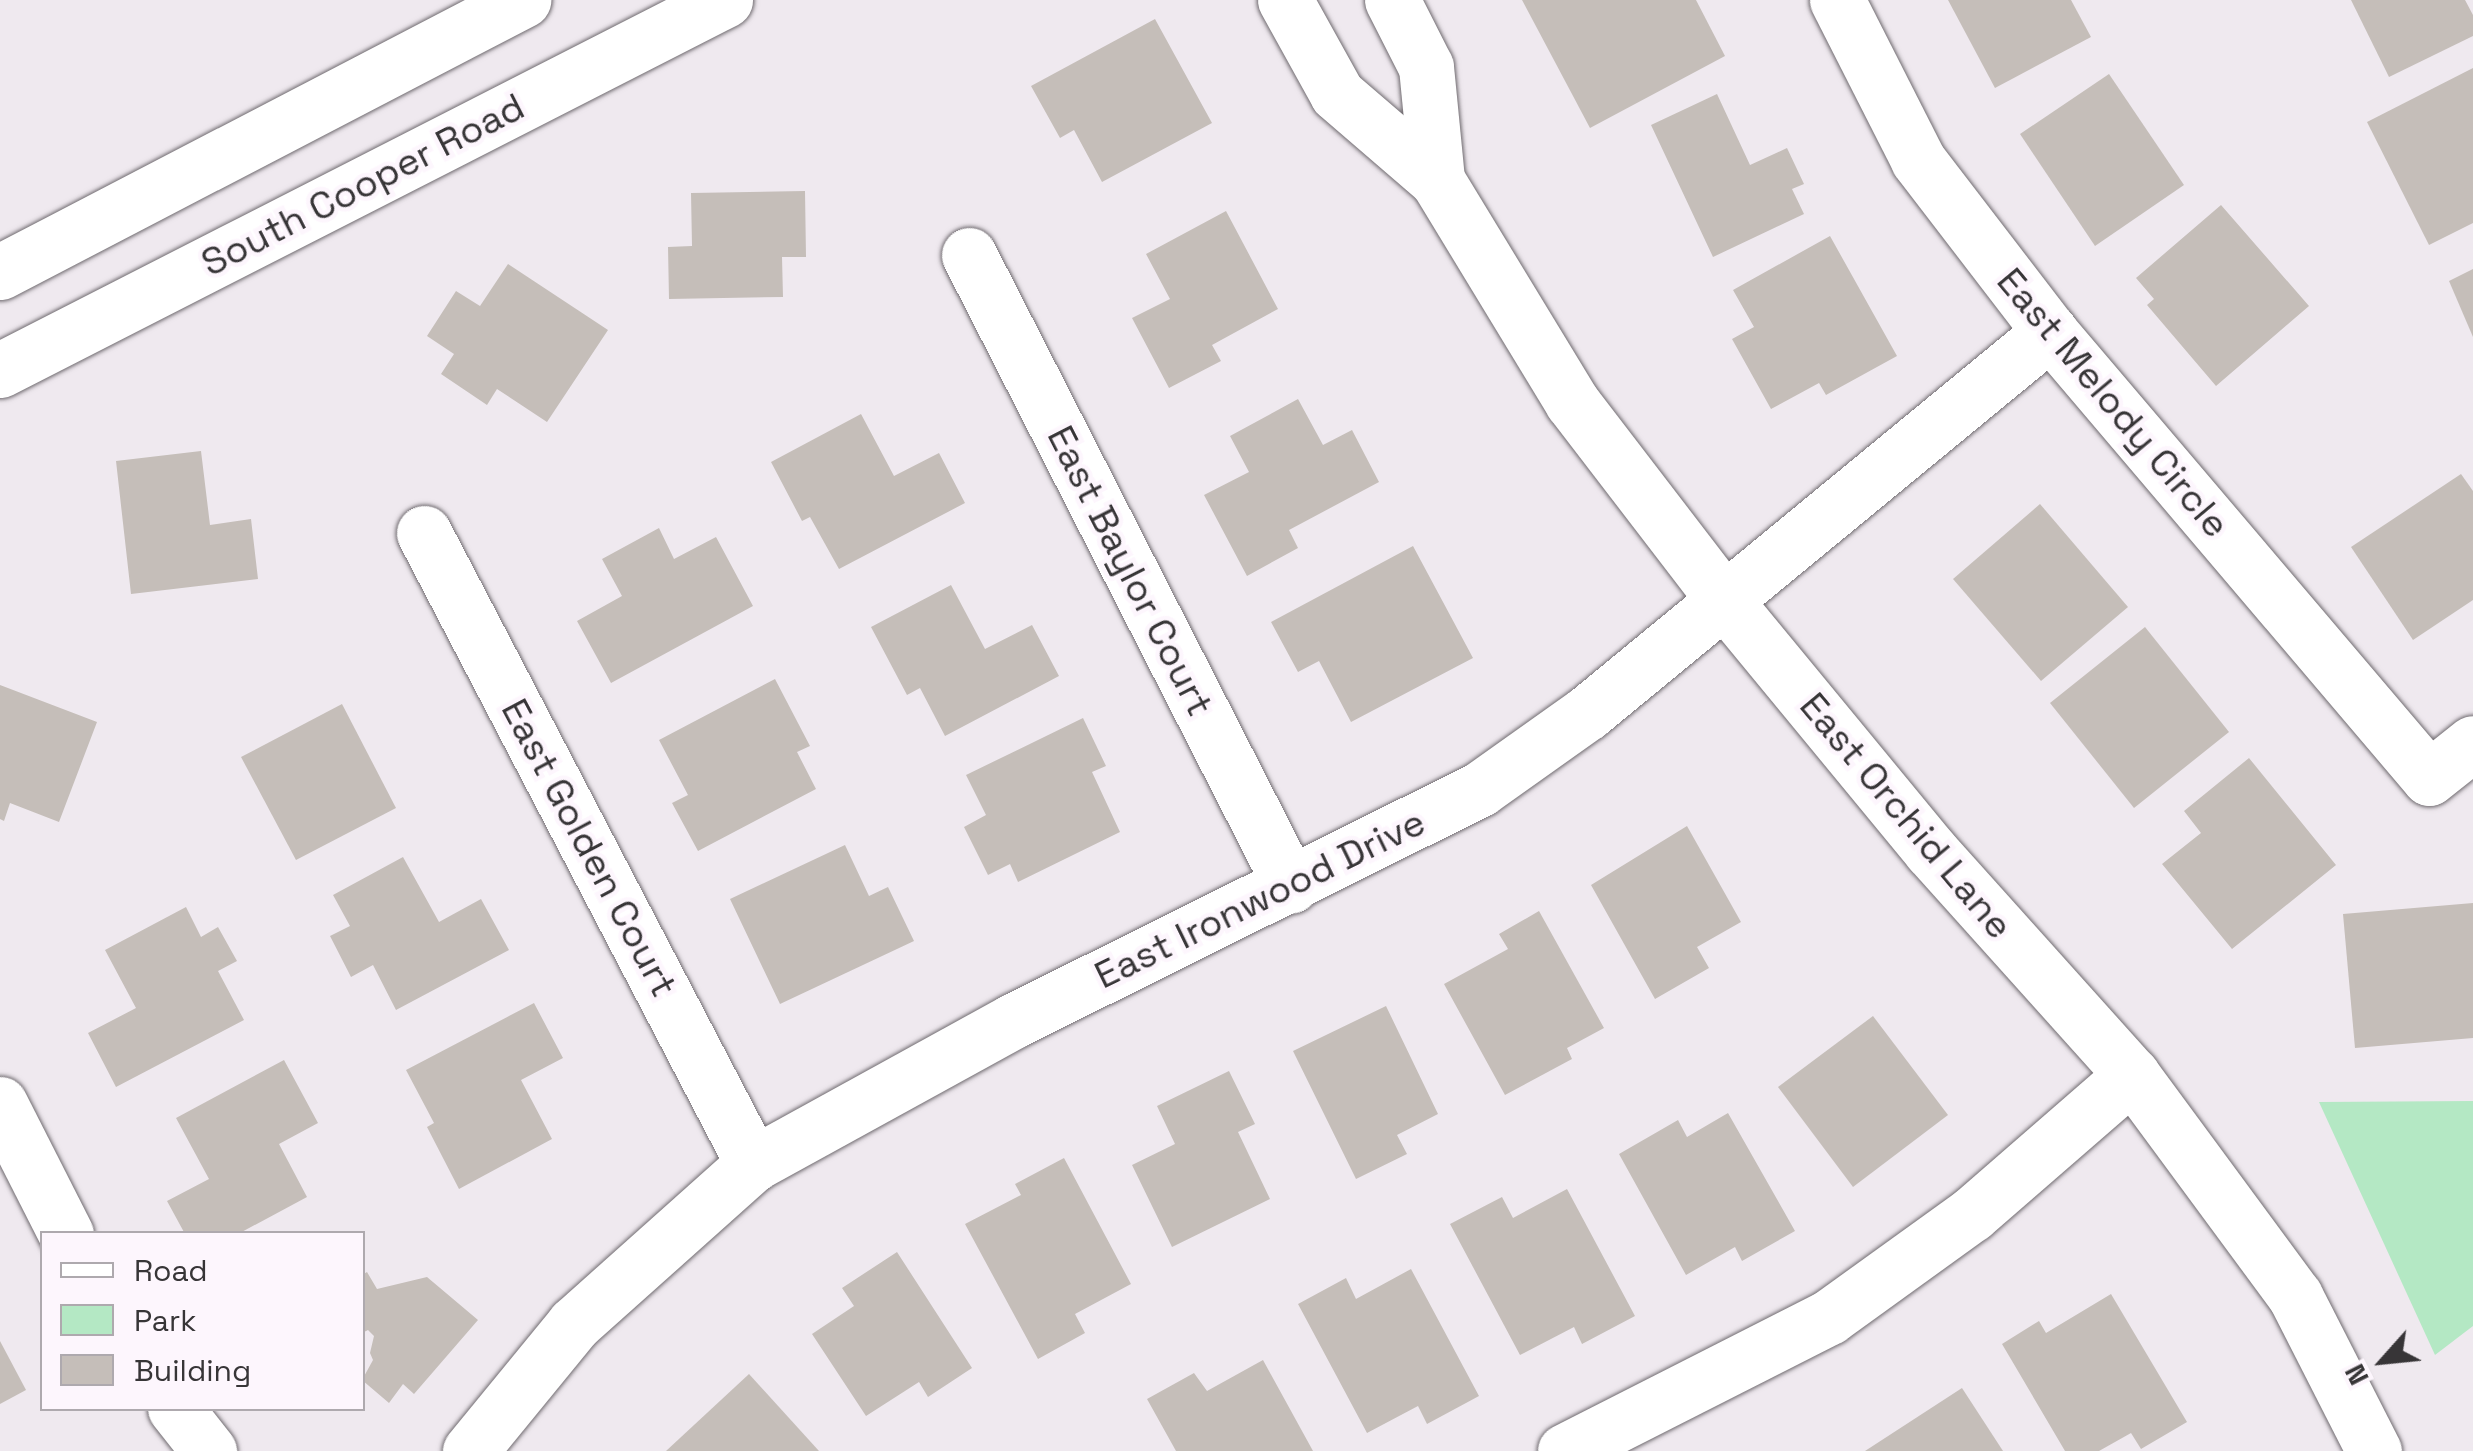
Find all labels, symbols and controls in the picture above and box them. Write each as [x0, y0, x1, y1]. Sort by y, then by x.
street label: South Cooper Road [194, 84, 532, 286]
street label: East Melody Circle [1987, 259, 2239, 547]
street label: East Baylor Court [1037, 418, 1223, 724]
street label: East Orchid Lane [1790, 684, 2022, 948]
street label: East Golden Court [491, 691, 687, 1005]
street label: East Ironwood Drive [1087, 799, 1433, 999]
legend [40, 1231, 365, 1411]
text: Road [134, 1251, 208, 1290]
text: Park [134, 1301, 196, 1340]
north arrow [2333, 1311, 2433, 1411]
text: Building [134, 1351, 251, 1390]
text: N [2336, 1358, 2377, 1391]

